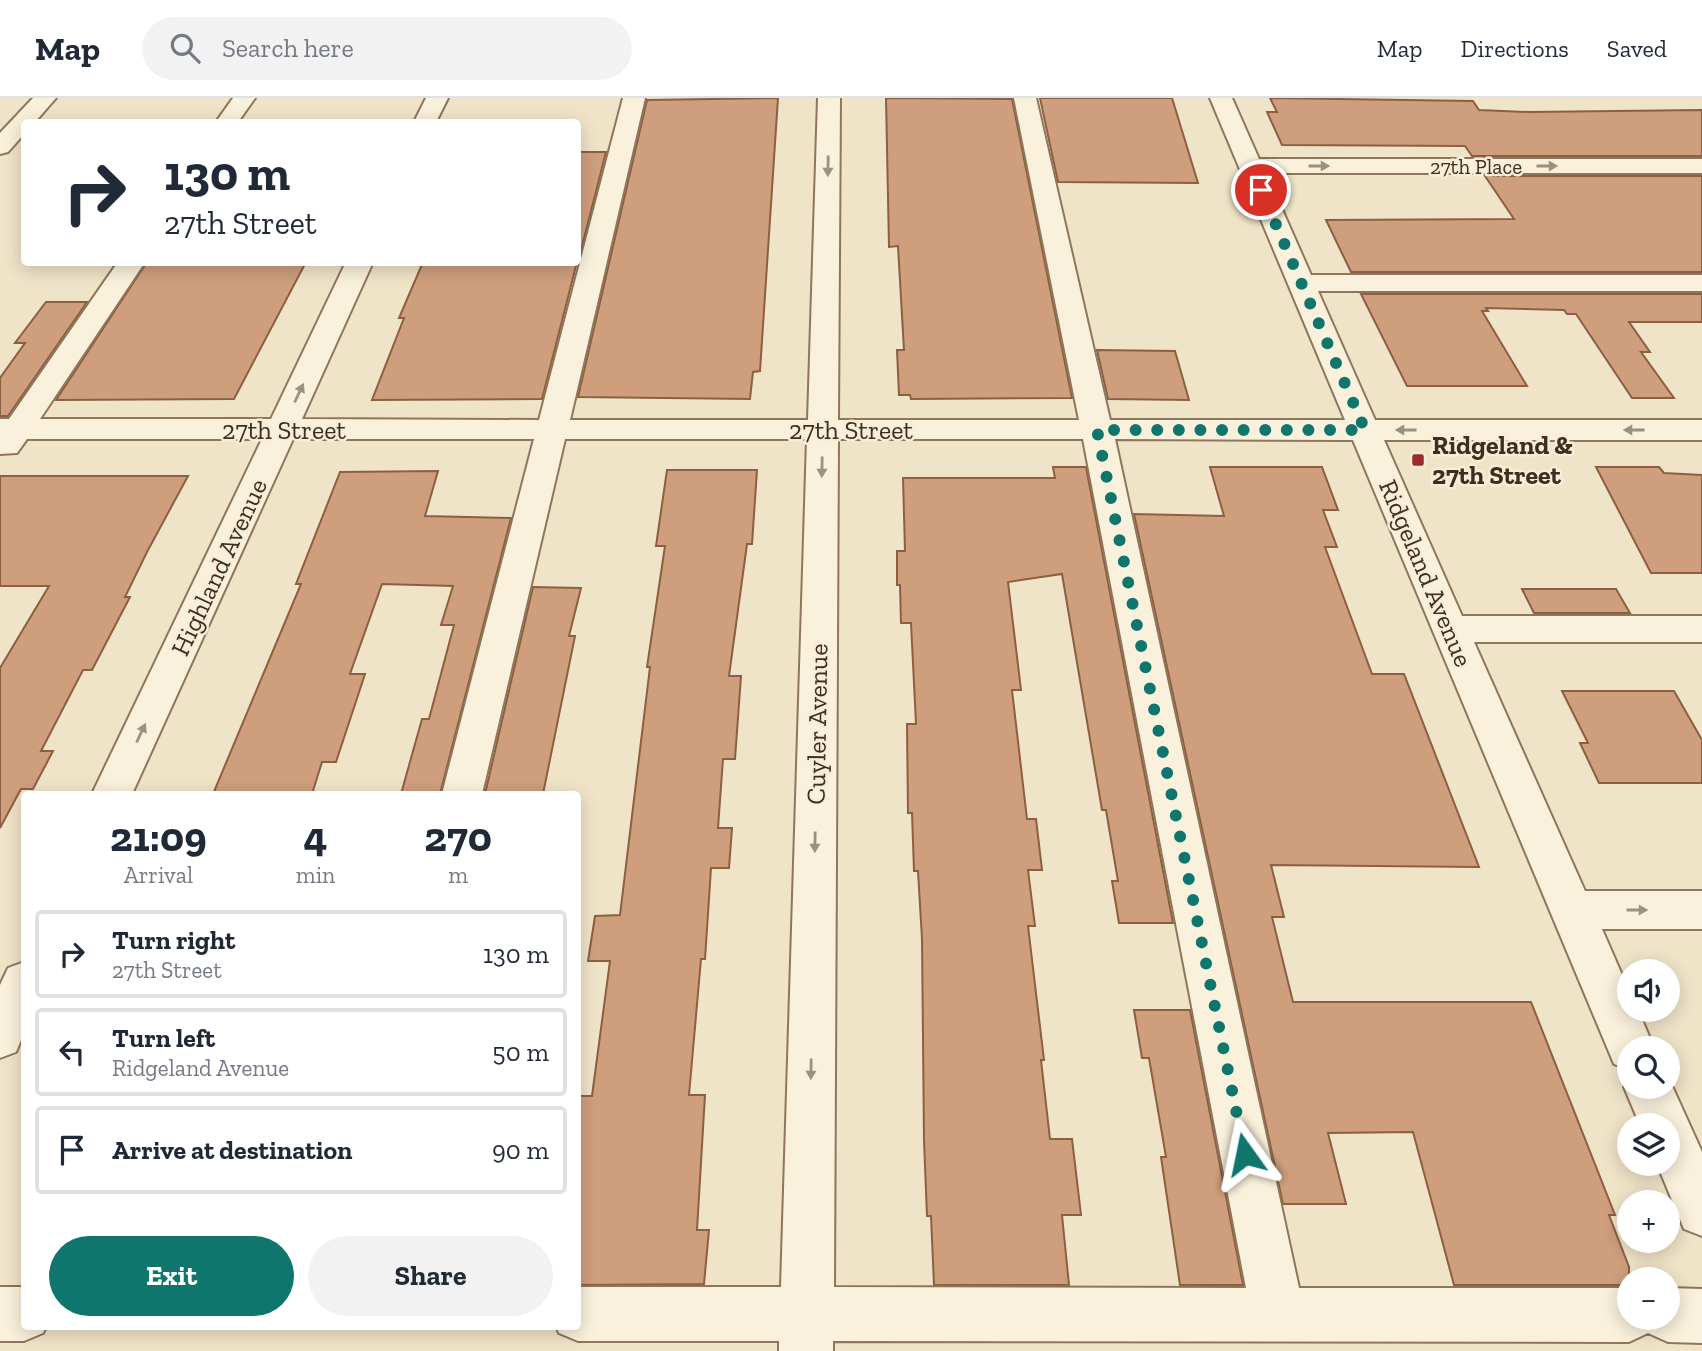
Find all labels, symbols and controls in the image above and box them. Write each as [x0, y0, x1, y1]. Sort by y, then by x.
search box [142, 17, 632, 80]
text: Map [35, 29, 100, 68]
icon: search [166, 29, 204, 67]
text: Search here [222, 32, 354, 64]
text: Map [1377, 34, 1423, 63]
text: Directions [1461, 34, 1569, 63]
text: Saved [1607, 34, 1667, 63]
text: 130 m [164, 144, 290, 203]
icon: right [49, 147, 140, 238]
street label: 27th Place [1430, 154, 1522, 179]
one-way arrow [822, 155, 834, 177]
pin [1231, 160, 1291, 220]
one-way arrow [1308, 160, 1330, 172]
one-way arrow [1536, 160, 1558, 172]
icon: arrive [1242, 171, 1280, 209]
text: 27th Street [164, 204, 317, 242]
one-way arrow [293, 383, 305, 403]
street label: 27th Street [222, 414, 346, 446]
street label: 27th Street [789, 414, 913, 446]
one-way arrow [1395, 424, 1417, 436]
one-way arrow [1623, 424, 1645, 436]
place label: Ridgeland & 27th Street [1432, 429, 1572, 491]
marker: Ridgeland & 27th Street [1410, 452, 1426, 468]
one-way arrow [816, 456, 828, 478]
street label: Highland Avenue [164, 473, 274, 661]
street label: Ridgeland Avenue [1372, 475, 1480, 671]
street label: Cuyler Avenue [800, 643, 834, 805]
one-way arrow [135, 723, 147, 743]
text: 21:09 [110, 811, 207, 862]
text: 4 [304, 811, 328, 862]
text: 270 [424, 811, 492, 862]
one-way arrow [809, 831, 821, 853]
text: Arrival [124, 861, 193, 889]
text: min [296, 861, 335, 889]
text: m [448, 861, 468, 889]
one-way arrow [1626, 904, 1648, 916]
text: Turn right [112, 924, 235, 956]
icon: right [53, 935, 91, 973]
text: 130 m [483, 938, 549, 970]
text: 27th Street [112, 956, 222, 984]
map controls [1617, 959, 1680, 1330]
button: sound [1617, 959, 1680, 1022]
text: Turn left [112, 1022, 215, 1054]
icon: left [53, 1033, 91, 1071]
text: 50 m [492, 1036, 549, 1068]
button: search [1617, 1036, 1680, 1099]
text: Ridgeland Avenue [112, 1054, 289, 1082]
one-way arrow [805, 1058, 817, 1080]
button: layers [1617, 1113, 1680, 1176]
position arrow [1208, 1117, 1282, 1191]
icon: arrive [53, 1131, 91, 1169]
text: Arrive at destination [112, 1134, 352, 1166]
text: 90 m [492, 1134, 549, 1166]
button: + [1617, 1190, 1680, 1253]
button: Exit [49, 1236, 294, 1316]
button: Share [308, 1236, 553, 1316]
button: − [1617, 1267, 1680, 1330]

